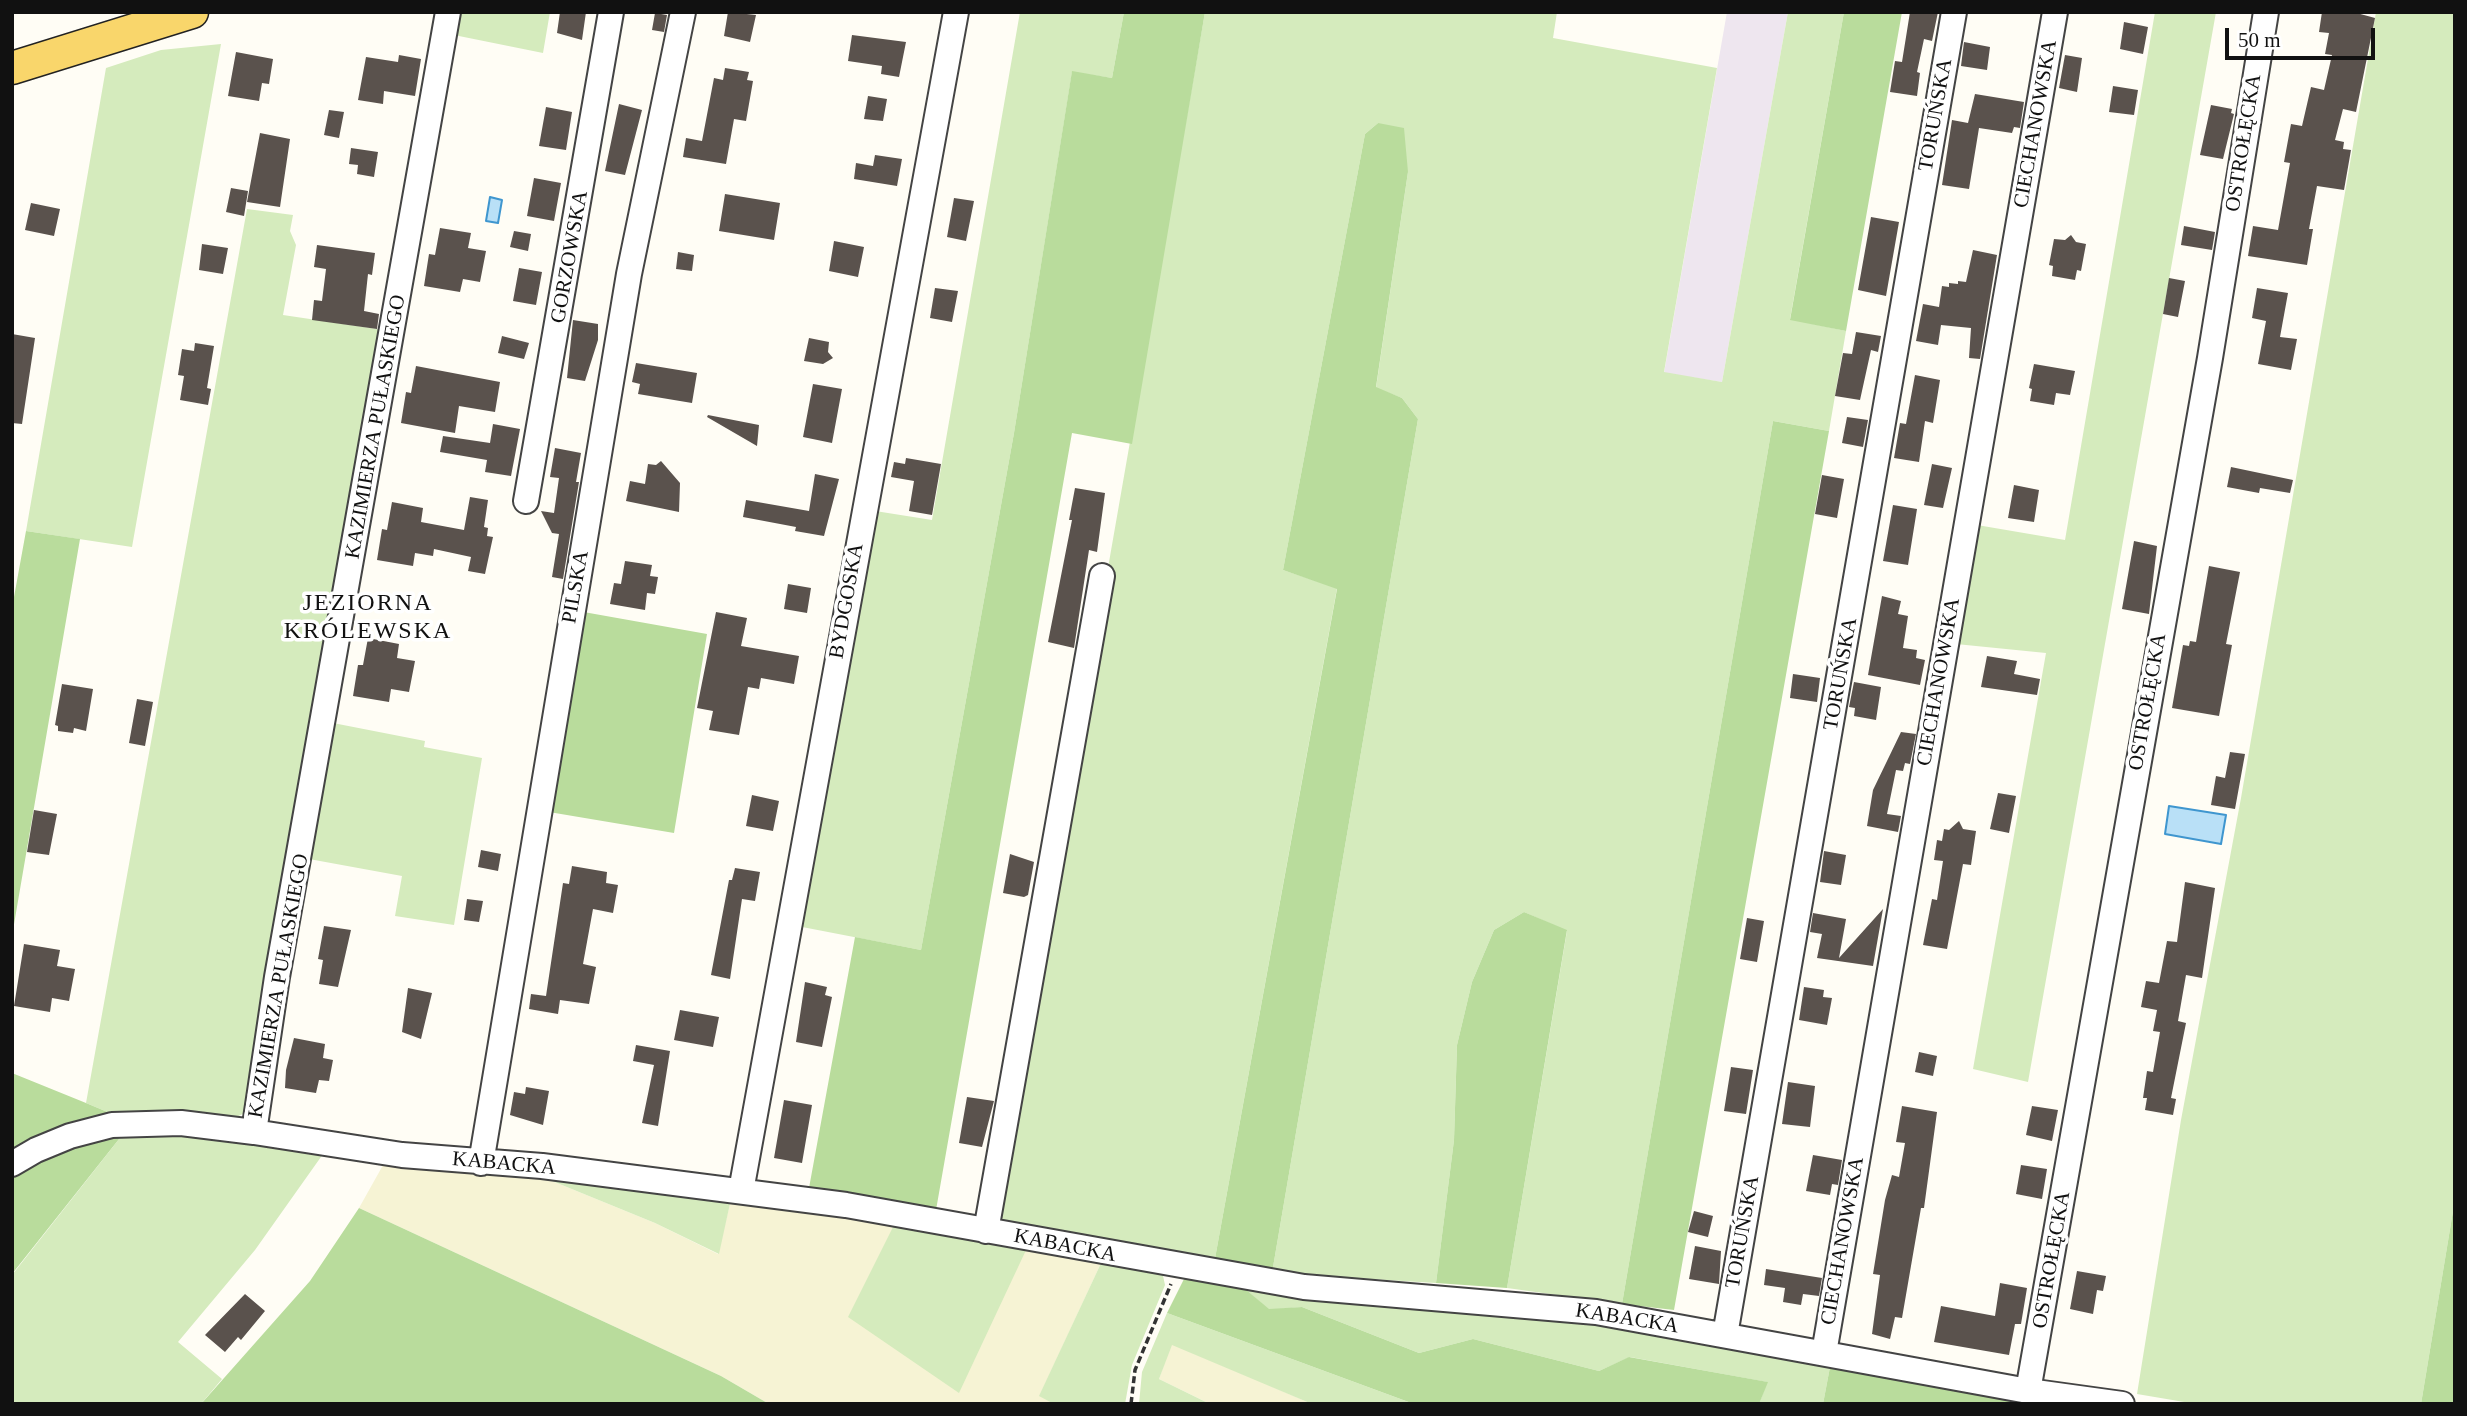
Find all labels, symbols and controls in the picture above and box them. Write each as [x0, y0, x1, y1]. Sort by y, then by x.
scale bar [2229, 14, 2380, 58]
text: 50 m [2238, 28, 2281, 52]
street label: CIECHANOWSKA [2009, 38, 2063, 210]
street label: TORUŃSKA [1914, 57, 1958, 173]
street label: OSTROŁĘCKA [2221, 72, 2267, 214]
street label: GORZOWSKA [546, 189, 594, 325]
street label: KAZIMIERZA PUŁASKIEGO [340, 293, 412, 561]
street label: BYDGOSKA [824, 541, 870, 661]
street label: PILSKA [557, 549, 595, 625]
district label: JEZIORNA KRÓLEWSKA [285, 590, 451, 646]
street label: CIECHANOWSKA [1912, 596, 1966, 768]
street label: TORUŃSKA [1819, 616, 1863, 732]
street label: OSTROŁĘCKA [2124, 631, 2172, 773]
street label: KAZIMIERZA PUŁASKIEGO [243, 852, 315, 1120]
street label: KABACKA [451, 1147, 557, 1181]
street label: CIECHANOWSKA [1816, 1155, 1870, 1327]
street label: TORUŃSKA [1721, 1174, 1765, 1290]
street label: OSTROŁĘCKA [2028, 1189, 2076, 1331]
street label: KABACKA [1012, 1224, 1118, 1268]
street label: KABACKA [1574, 1298, 1680, 1340]

